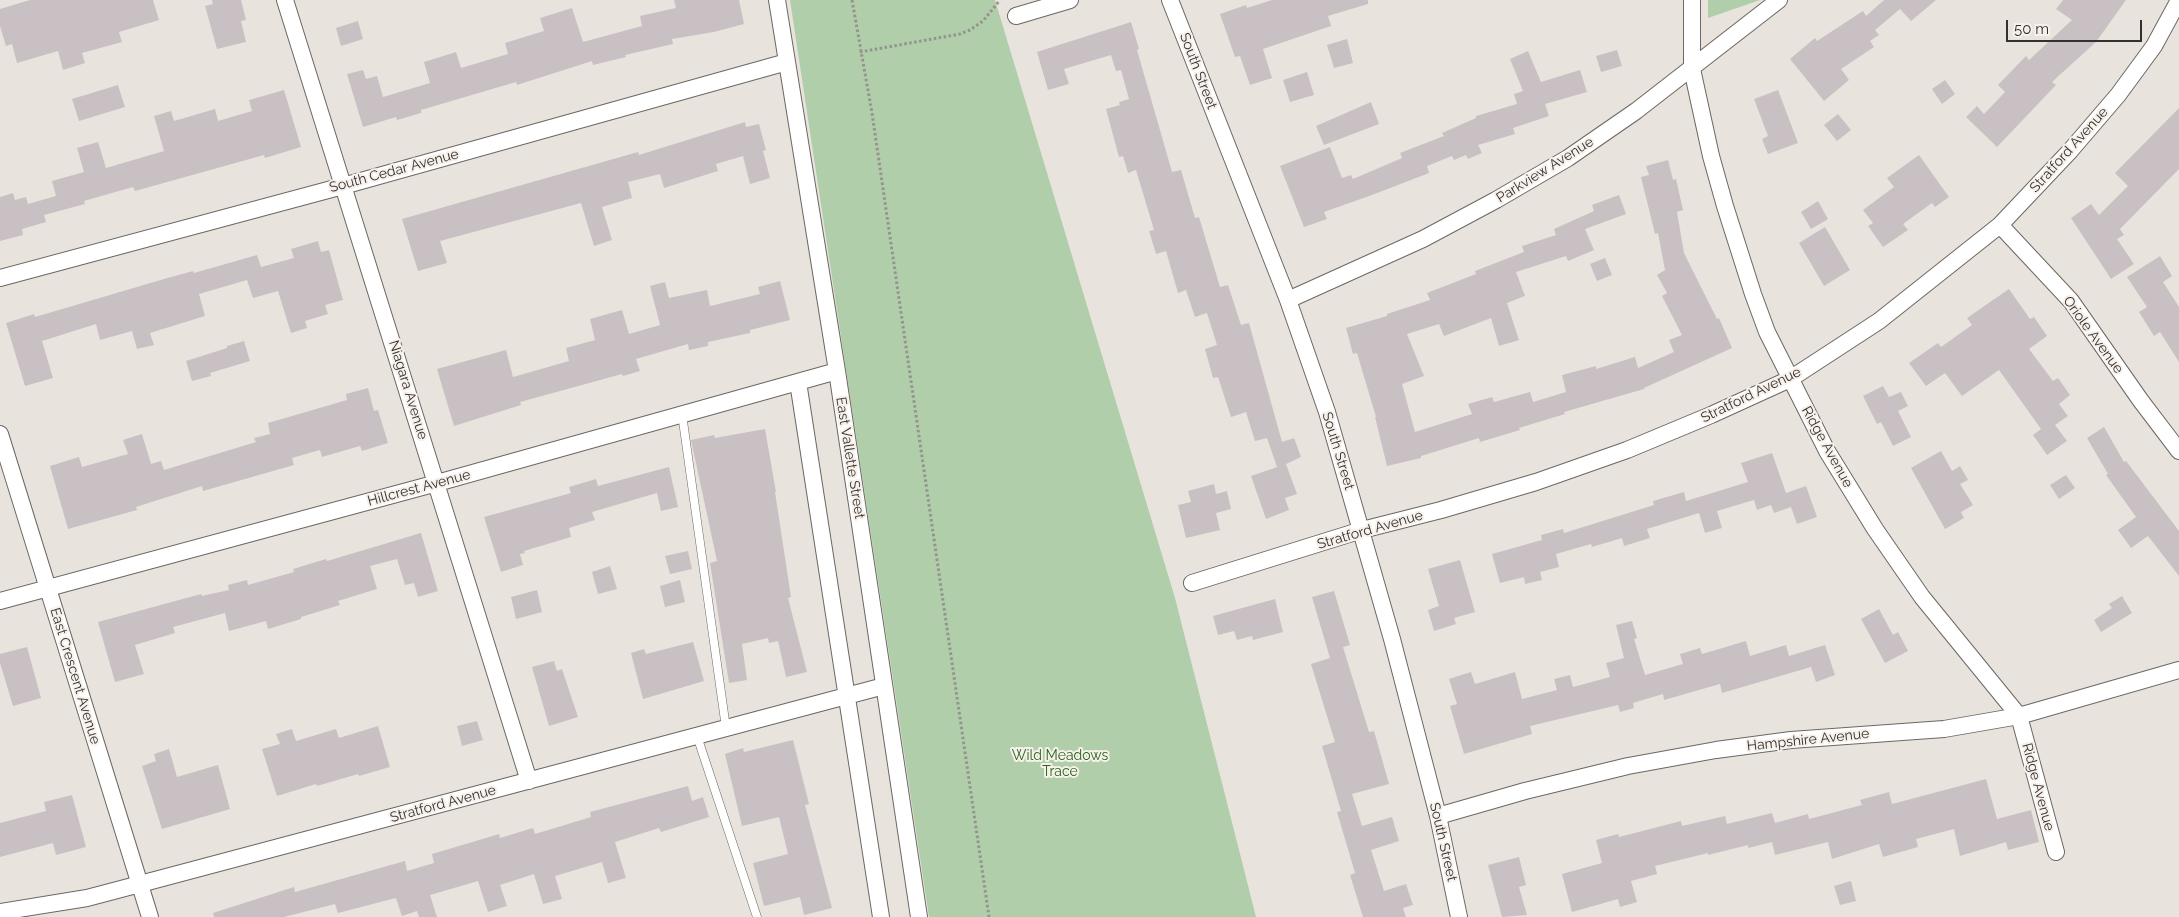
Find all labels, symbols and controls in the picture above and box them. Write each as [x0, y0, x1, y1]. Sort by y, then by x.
scale bar [2009, 10, 2145, 42]
text: 50 m [2014, 20, 2049, 38]
street label: South Street [1176, 30, 1220, 112]
street label: Stratford Avenue [2026, 104, 2112, 196]
street label: Parkview Avenue [1493, 133, 1597, 207]
street label: South Cedar Avenue [327, 146, 461, 196]
street label: Oriole Avenue [2059, 293, 2127, 377]
street label: Niagara Avenue [385, 338, 431, 442]
street label: Stratford Avenue [1698, 364, 1804, 426]
street label: East Vallette Street [832, 396, 868, 520]
street label: Ridge Avenue [1798, 403, 1856, 491]
street label: South Street [1318, 410, 1358, 492]
street label: Hillcrest Avenue [366, 466, 472, 510]
street label: Stratford Avenue [1315, 507, 1425, 553]
street label: East Crescent Avenue [46, 606, 104, 746]
street label: Hampshire Avenue [1746, 725, 1870, 755]
street label: Ridge Avenue [2018, 741, 2058, 833]
park label: Wild Meadows Trace [1012, 748, 1108, 780]
street label: Stratford Avenue [388, 782, 498, 826]
street label: South Street [1426, 801, 1460, 883]

